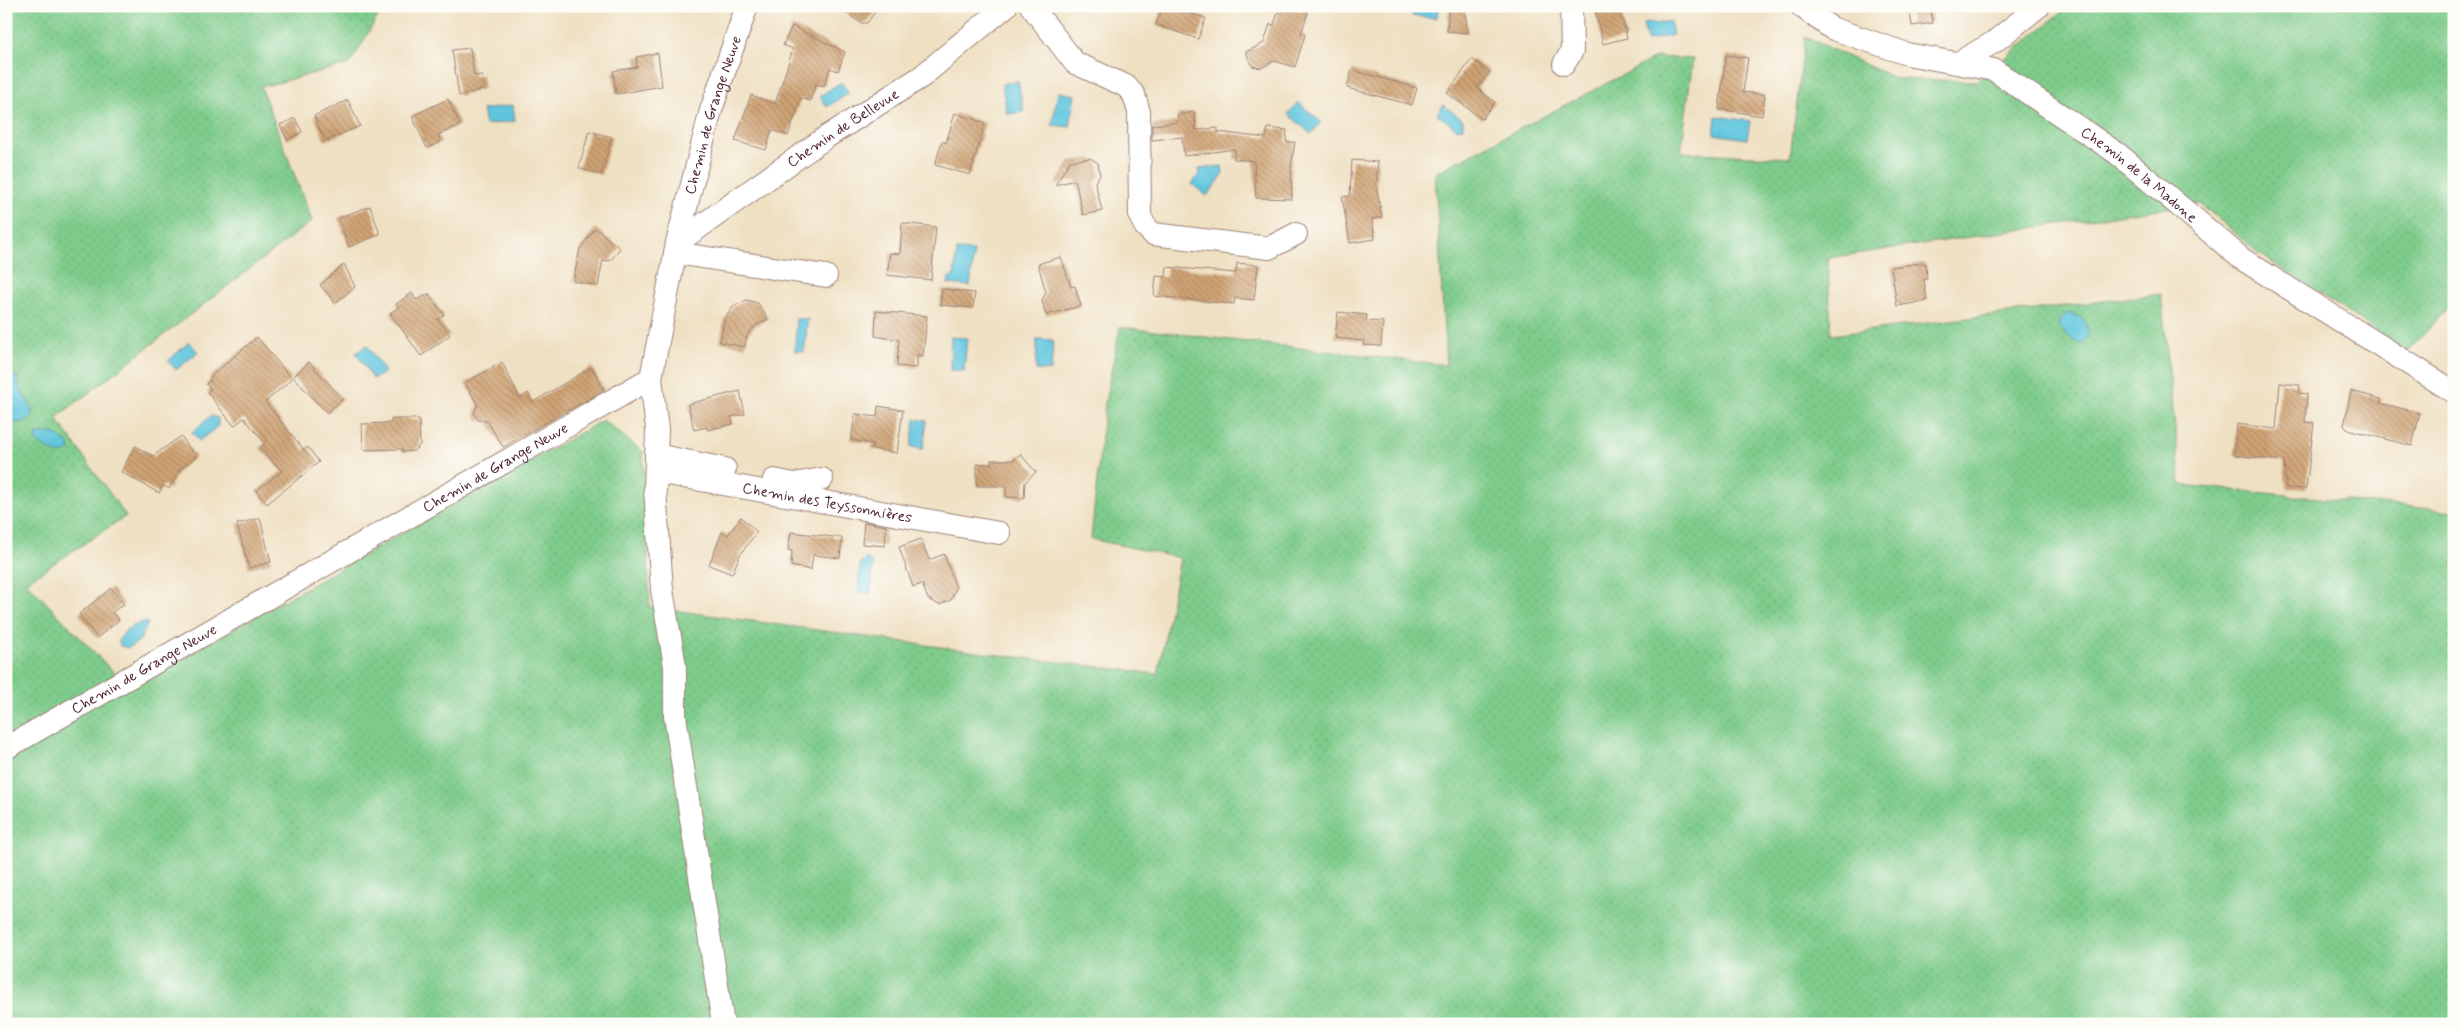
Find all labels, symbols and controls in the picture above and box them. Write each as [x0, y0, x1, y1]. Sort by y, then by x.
street label: Chemin de Grange Neuve [681, 33, 747, 197]
street label: Chemin de Bellevue [783, 84, 903, 173]
street label: Chemin de la Madone [2076, 123, 2201, 228]
street label: Chemin de Grange Neuve [419, 418, 572, 518]
street label: Chemin des Teyssonnières [741, 479, 914, 528]
street label: Chemin de Grange Neuve [68, 620, 221, 719]

